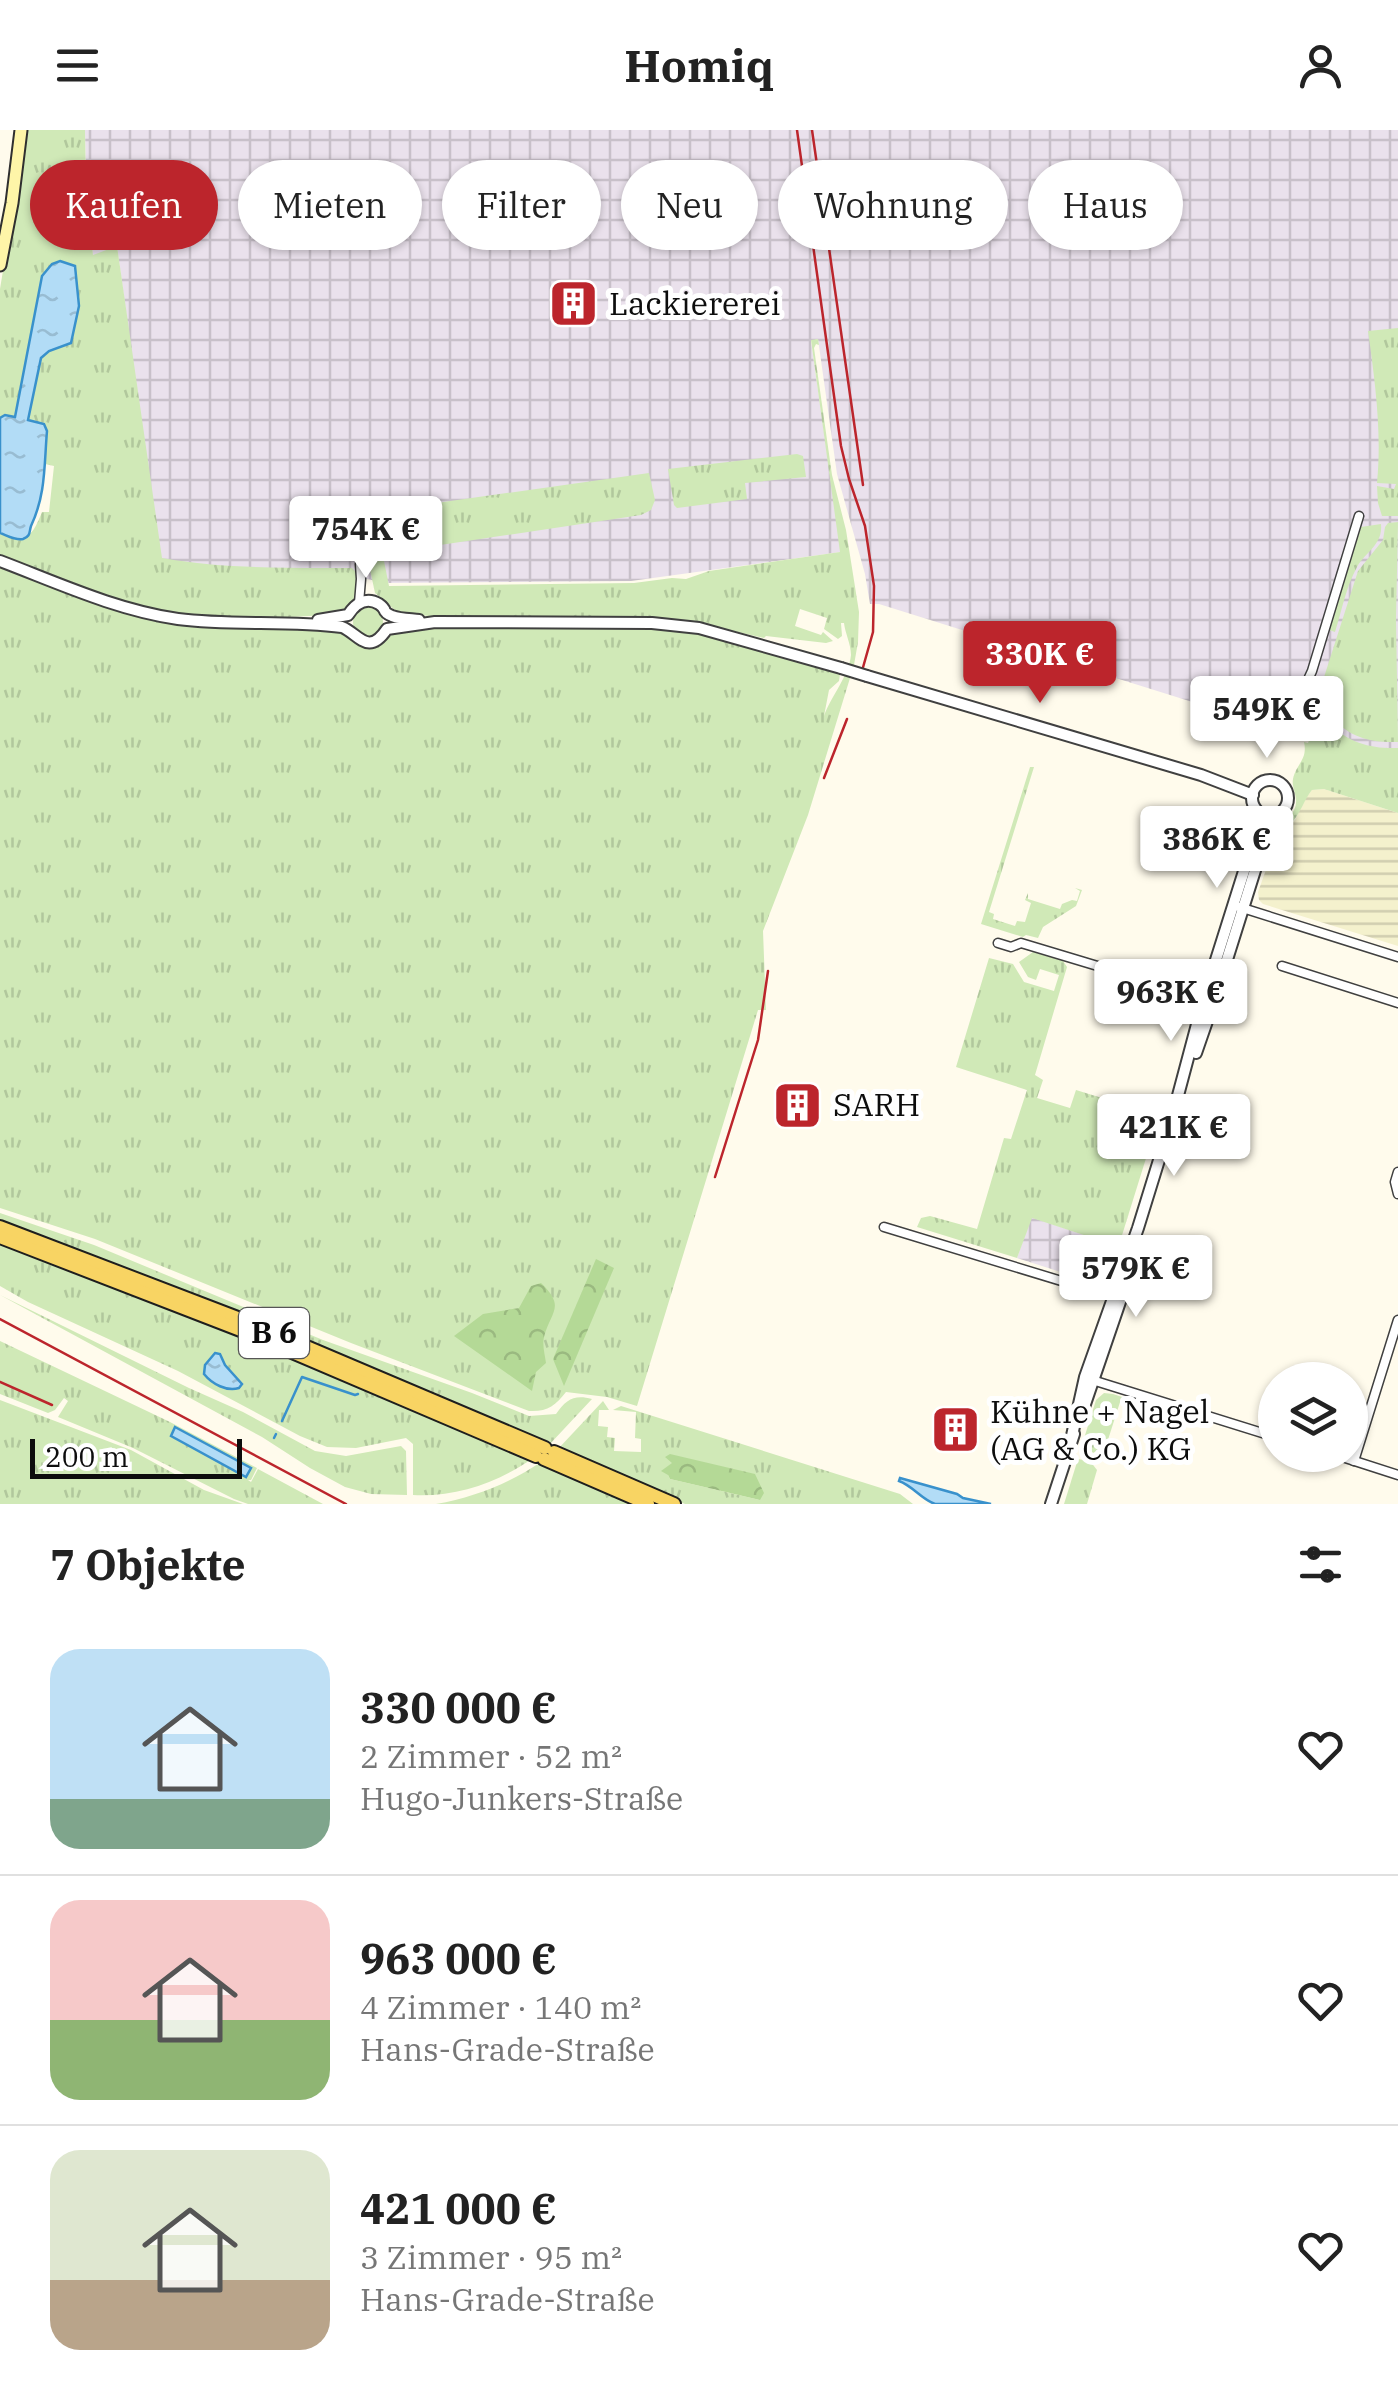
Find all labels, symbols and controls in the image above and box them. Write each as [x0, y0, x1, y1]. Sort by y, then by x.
text: Homiq [624, 36, 774, 94]
icon: menu [50, 38, 105, 93]
icon: person [1293, 38, 1348, 93]
chip: Kaufen [30, 160, 218, 250]
chip: Mieten [238, 160, 422, 250]
chip: Filter [442, 160, 601, 250]
chip: Neu [621, 160, 758, 250]
chip: Wohnung [778, 160, 1008, 250]
chip: Haus [1028, 160, 1183, 250]
building icon: Lackiererei [548, 278, 600, 330]
place label: Lackiererei [609, 282, 781, 324]
pin: 754K € [285, 496, 447, 581]
text: 754K € [311, 507, 421, 549]
pin: 330K € [959, 621, 1121, 706]
text: 330K € [985, 632, 1095, 674]
pin: 549K € [1186, 676, 1348, 761]
text: 549K € [1212, 687, 1322, 729]
pin: 386K € [1136, 806, 1298, 891]
text: 386K € [1162, 817, 1272, 859]
pin: 963K € [1090, 959, 1252, 1044]
text: 963K € [1116, 970, 1226, 1012]
building icon: SARH [772, 1079, 824, 1131]
place label: SARH [833, 1083, 920, 1125]
pin: 421K € [1093, 1094, 1255, 1179]
text: 421K € [1119, 1105, 1229, 1147]
pin: 579K € [1055, 1235, 1217, 1320]
text: 579K € [1081, 1246, 1191, 1288]
road number: B 6 [239, 1308, 309, 1358]
map controls [1258, 1362, 1368, 1472]
button: layers [1258, 1362, 1368, 1472]
place label: Kühne + Nagel (AG & Co.) KG [990, 1390, 1209, 1469]
building icon: Kühne + Nagel (AG & Co.) KG [929, 1404, 981, 1456]
scale bar [30, 1434, 242, 1478]
text: 200 m [45, 1438, 129, 1475]
text: 7 Objekte [50, 1537, 246, 1592]
icon: filters [1293, 1537, 1348, 1592]
text: 330 000 € [360, 1680, 557, 1735]
icon: home [130, 1689, 250, 1809]
icon: heart [1293, 1722, 1348, 1777]
text: 2 Zimmer · 52 m² [360, 1735, 622, 1777]
text: Hugo-Junkers-Straße [360, 1777, 683, 1819]
text: 963 000 € [360, 1931, 557, 1986]
icon: home [130, 1940, 250, 2060]
icon: heart [1293, 1973, 1348, 2028]
text: 4 Zimmer · 140 m² [360, 1986, 641, 2028]
text: Hans-Grade-Straße [360, 2028, 655, 2070]
text: 421 000 € [360, 2181, 557, 2236]
icon: home [130, 2190, 250, 2310]
icon: heart [1293, 2223, 1348, 2278]
text: 3 Zimmer · 95 m² [360, 2236, 622, 2278]
text: Hans-Grade-Straße [360, 2278, 655, 2320]

